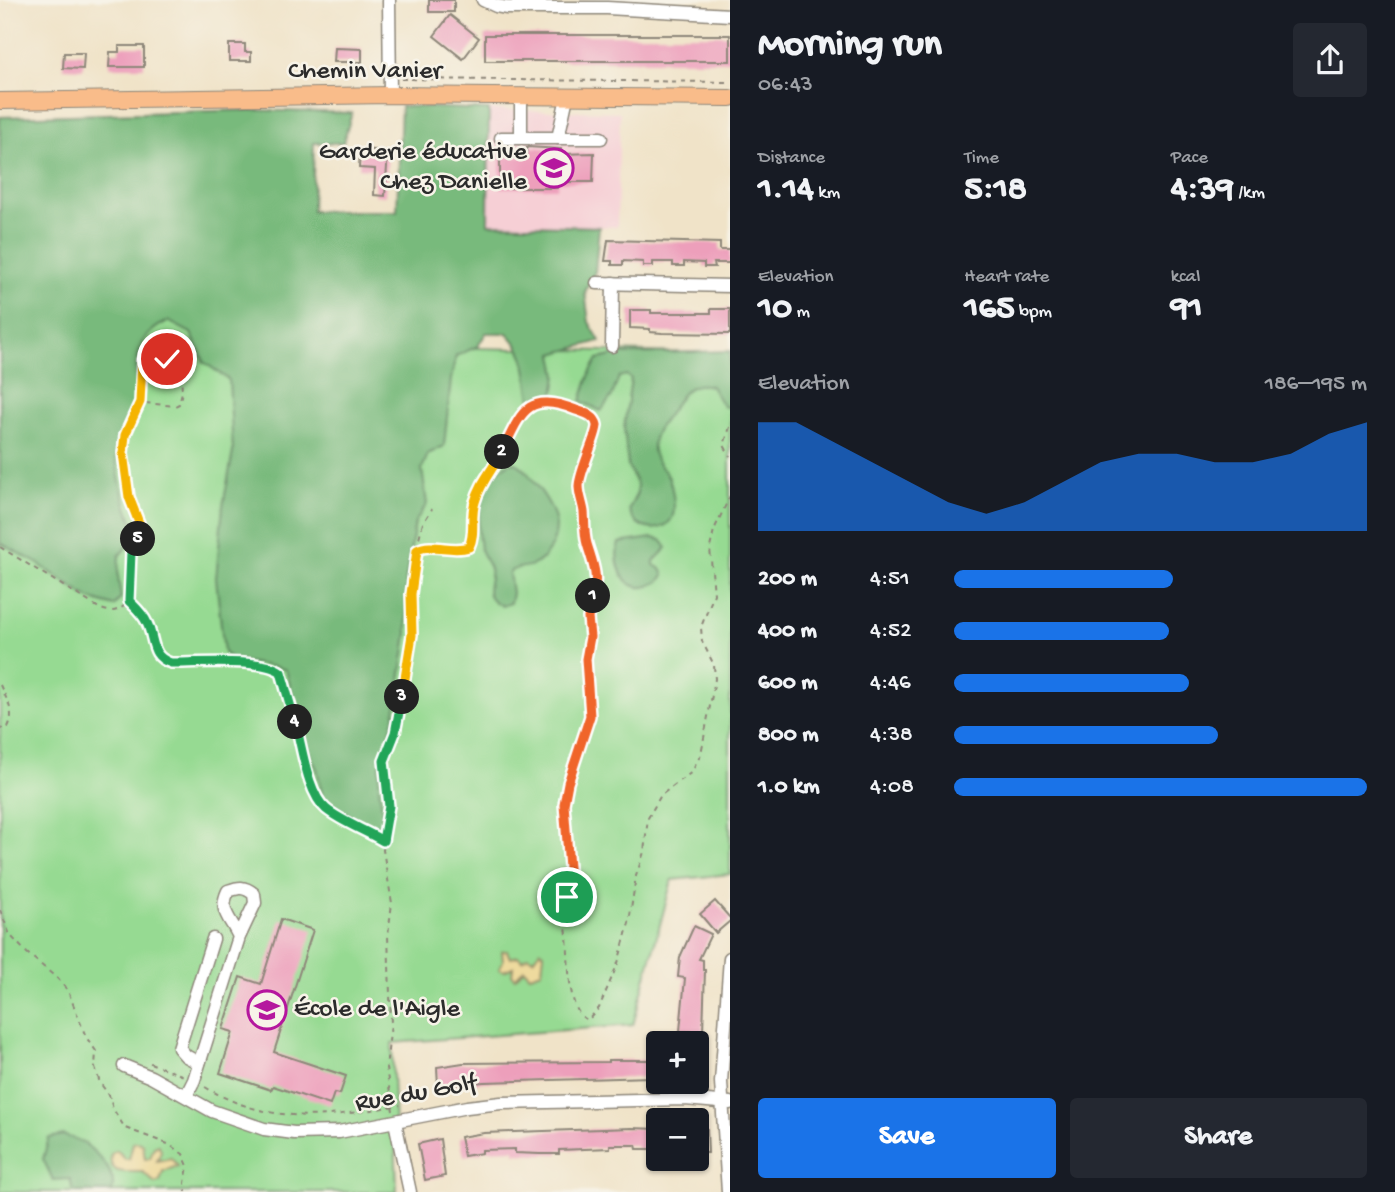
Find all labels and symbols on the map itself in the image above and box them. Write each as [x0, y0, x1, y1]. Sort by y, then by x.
street label: Chemin Vanier [288, 57, 445, 88]
place label: Garderie éducative Chez Danielle [319, 138, 528, 199]
school or university icon: Garderie éducative Chez Danielle [533, 147, 575, 189]
pin [137, 329, 197, 389]
pin: 2 [484, 434, 520, 470]
pin: 5 [120, 522, 156, 556]
pin: 1 [576, 578, 610, 614]
pin: 3 [384, 680, 420, 714]
pin: 4 [278, 704, 312, 740]
pin [537, 867, 597, 927]
school or university icon: École de l'Aigle [246, 989, 288, 1031]
place label: École de l'Aigle [294, 995, 460, 1026]
street label: Rue du Golf [353, 1069, 481, 1121]

